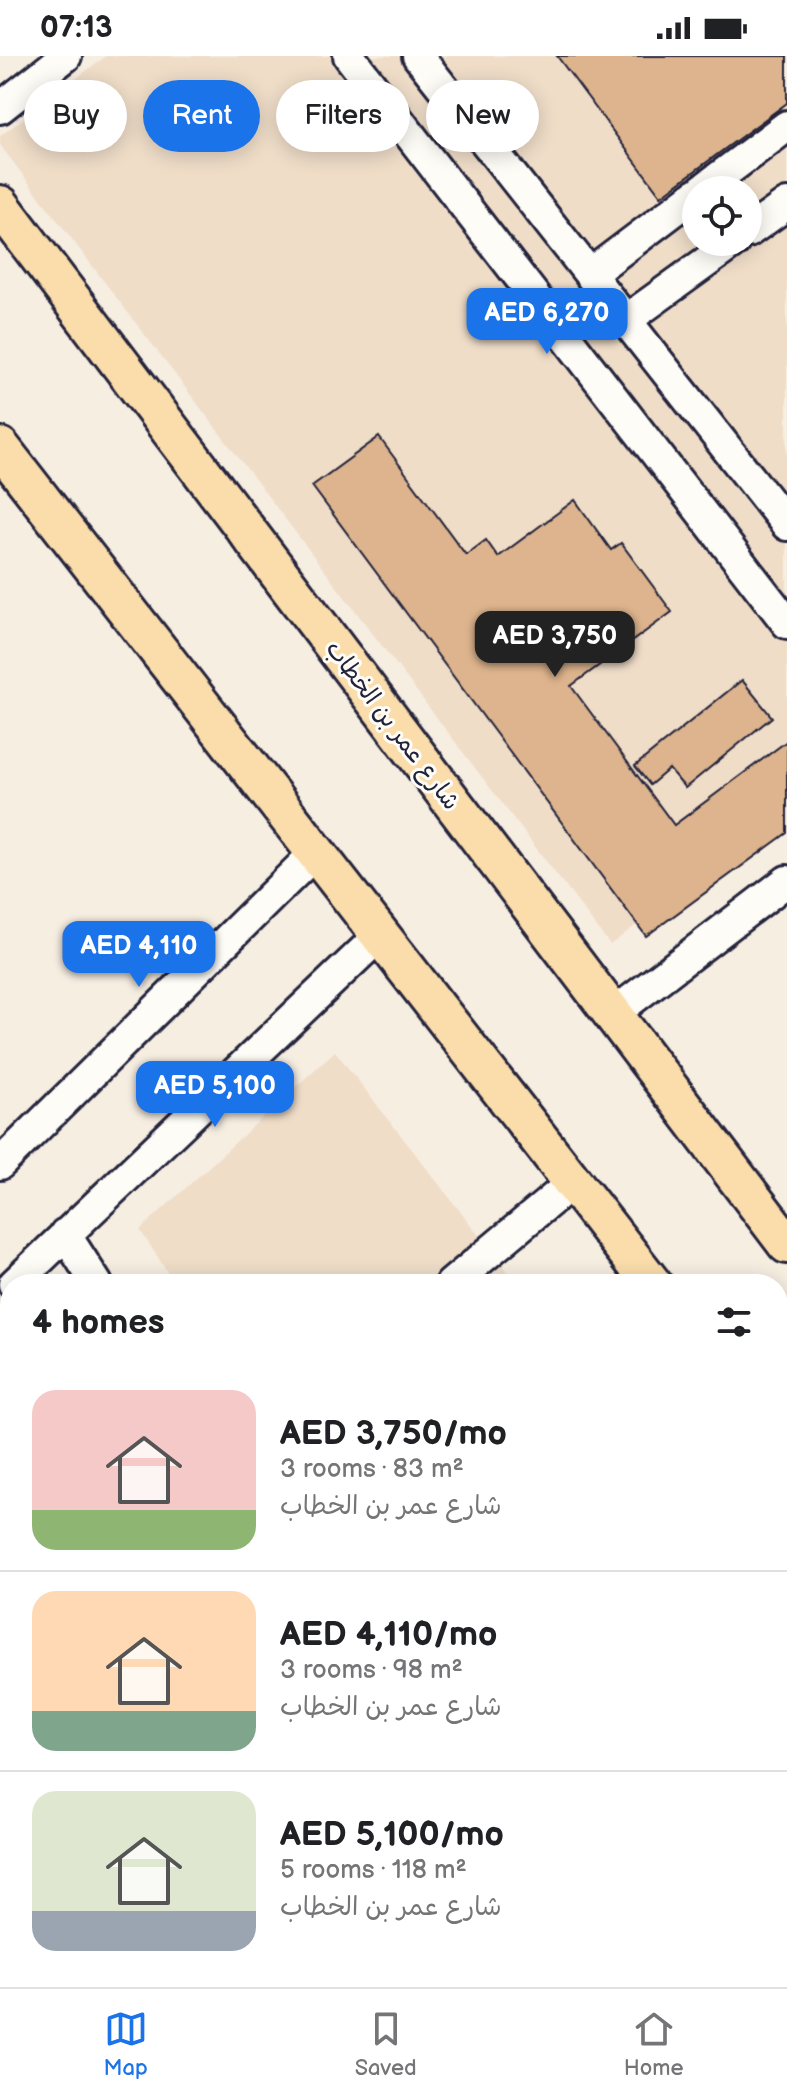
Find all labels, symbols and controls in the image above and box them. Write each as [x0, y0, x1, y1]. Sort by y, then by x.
text: 07:13 [40, 10, 113, 46]
chip: Buy [24, 80, 127, 152]
chip: Rent [143, 80, 260, 152]
chip: Filters [276, 80, 410, 152]
chip: New [426, 80, 539, 152]
map controls [682, 176, 762, 256]
button: locate [682, 176, 762, 256]
pin: AED 6,270 [455, 288, 639, 356]
text: AED 6,270 [485, 298, 609, 329]
pin: AED 3,750 [463, 611, 647, 679]
text: AED 3,750 [493, 621, 617, 652]
street label: شارع عمر بن الخطاب [318, 635, 466, 817]
pin: AED 4,110 [47, 921, 231, 989]
text: AED 4,110 [80, 931, 198, 962]
pin: AED 5,100 [123, 1061, 307, 1129]
text: AED 5,100 [154, 1071, 276, 1102]
icon: filters [712, 1300, 756, 1344]
text: 4 homes [32, 1302, 164, 1343]
text: AED 3,750/mo [280, 1413, 507, 1454]
icon: home [96, 1422, 192, 1518]
text: 3 rooms · 83 m² [280, 1454, 464, 1485]
text: شارع عمر بن الخطاب [280, 1491, 502, 1522]
text: AED 4,110/mo [280, 1614, 497, 1655]
icon: home [96, 1623, 192, 1719]
text: 3 rooms · 98 m² [280, 1655, 463, 1686]
text: شارع عمر بن الخطاب [280, 1692, 502, 1723]
text: AED 5,100/mo [280, 1814, 504, 1855]
icon: home [96, 1823, 192, 1919]
text: 5 rooms · 118 m² [280, 1855, 467, 1886]
text: شارع عمر بن الخطاب [280, 1892, 502, 1923]
tab: Map [104, 2007, 148, 2082]
tab: Saved [355, 2007, 417, 2082]
tab: Home [624, 2007, 683, 2082]

